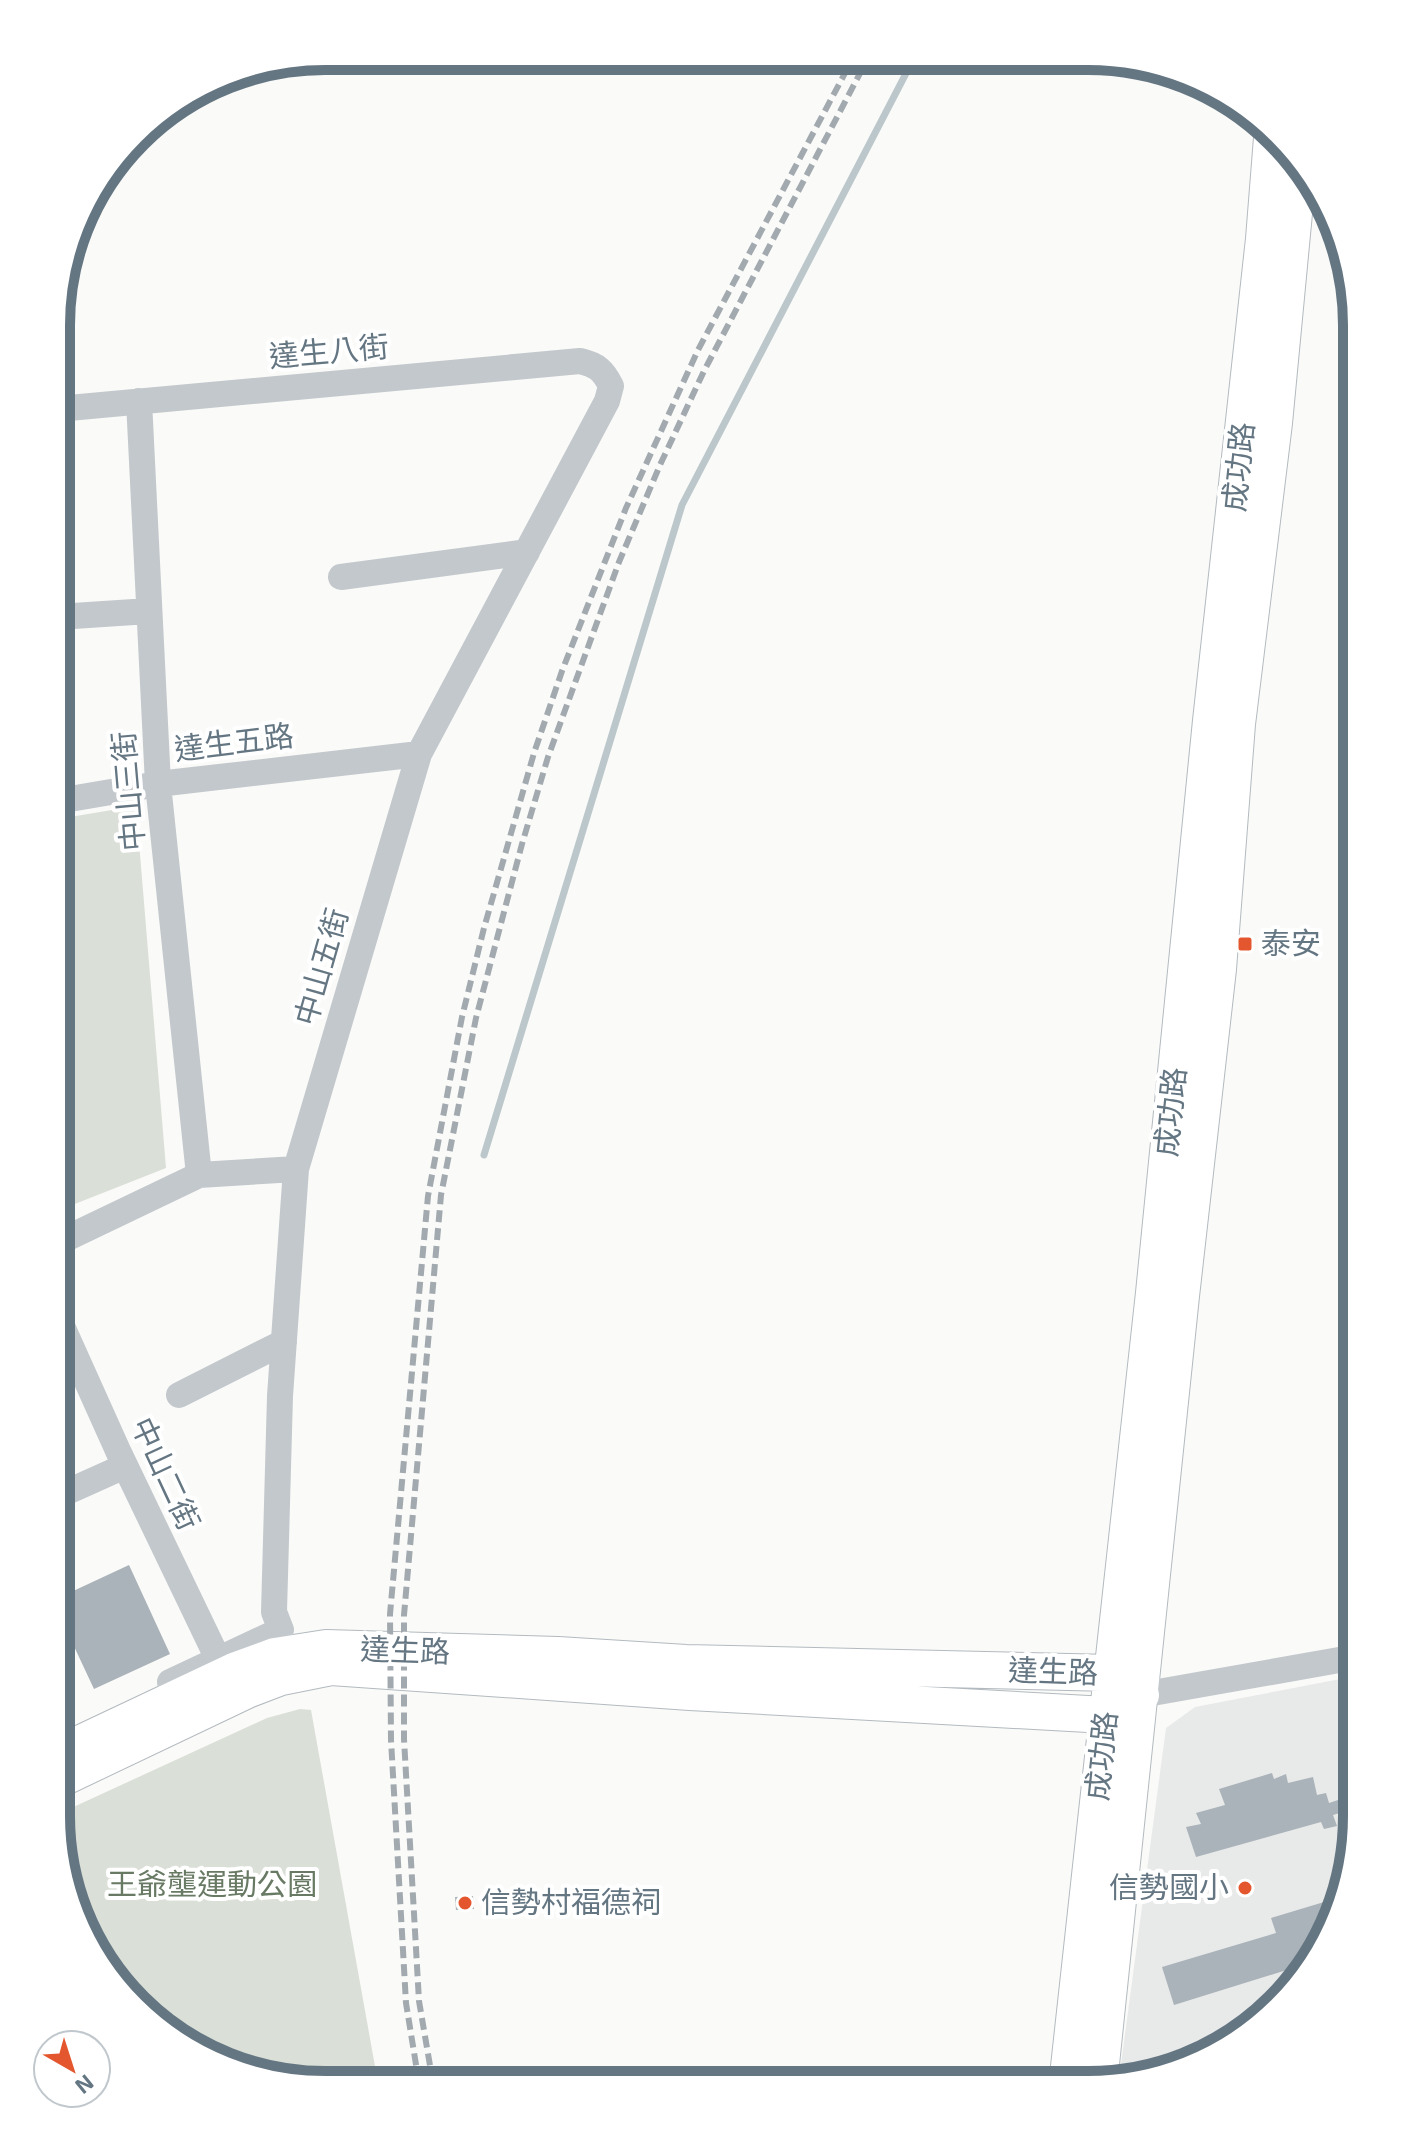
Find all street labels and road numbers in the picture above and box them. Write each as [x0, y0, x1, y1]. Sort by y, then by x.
street label: 達生八街 [267, 327, 390, 373]
street label: 成功路 [1214, 420, 1260, 513]
street label: 達生五路 [172, 716, 296, 766]
street label: 中山三街 [104, 730, 150, 853]
street label: 中山五街 [286, 904, 354, 1029]
street label: 成功路 [1146, 1065, 1192, 1158]
street label: 中山二街 [125, 1411, 208, 1535]
street label: 達生路 [359, 1629, 451, 1669]
street label: 達生路 [1007, 1650, 1099, 1690]
street label: 成功路 [1077, 1709, 1123, 1802]

